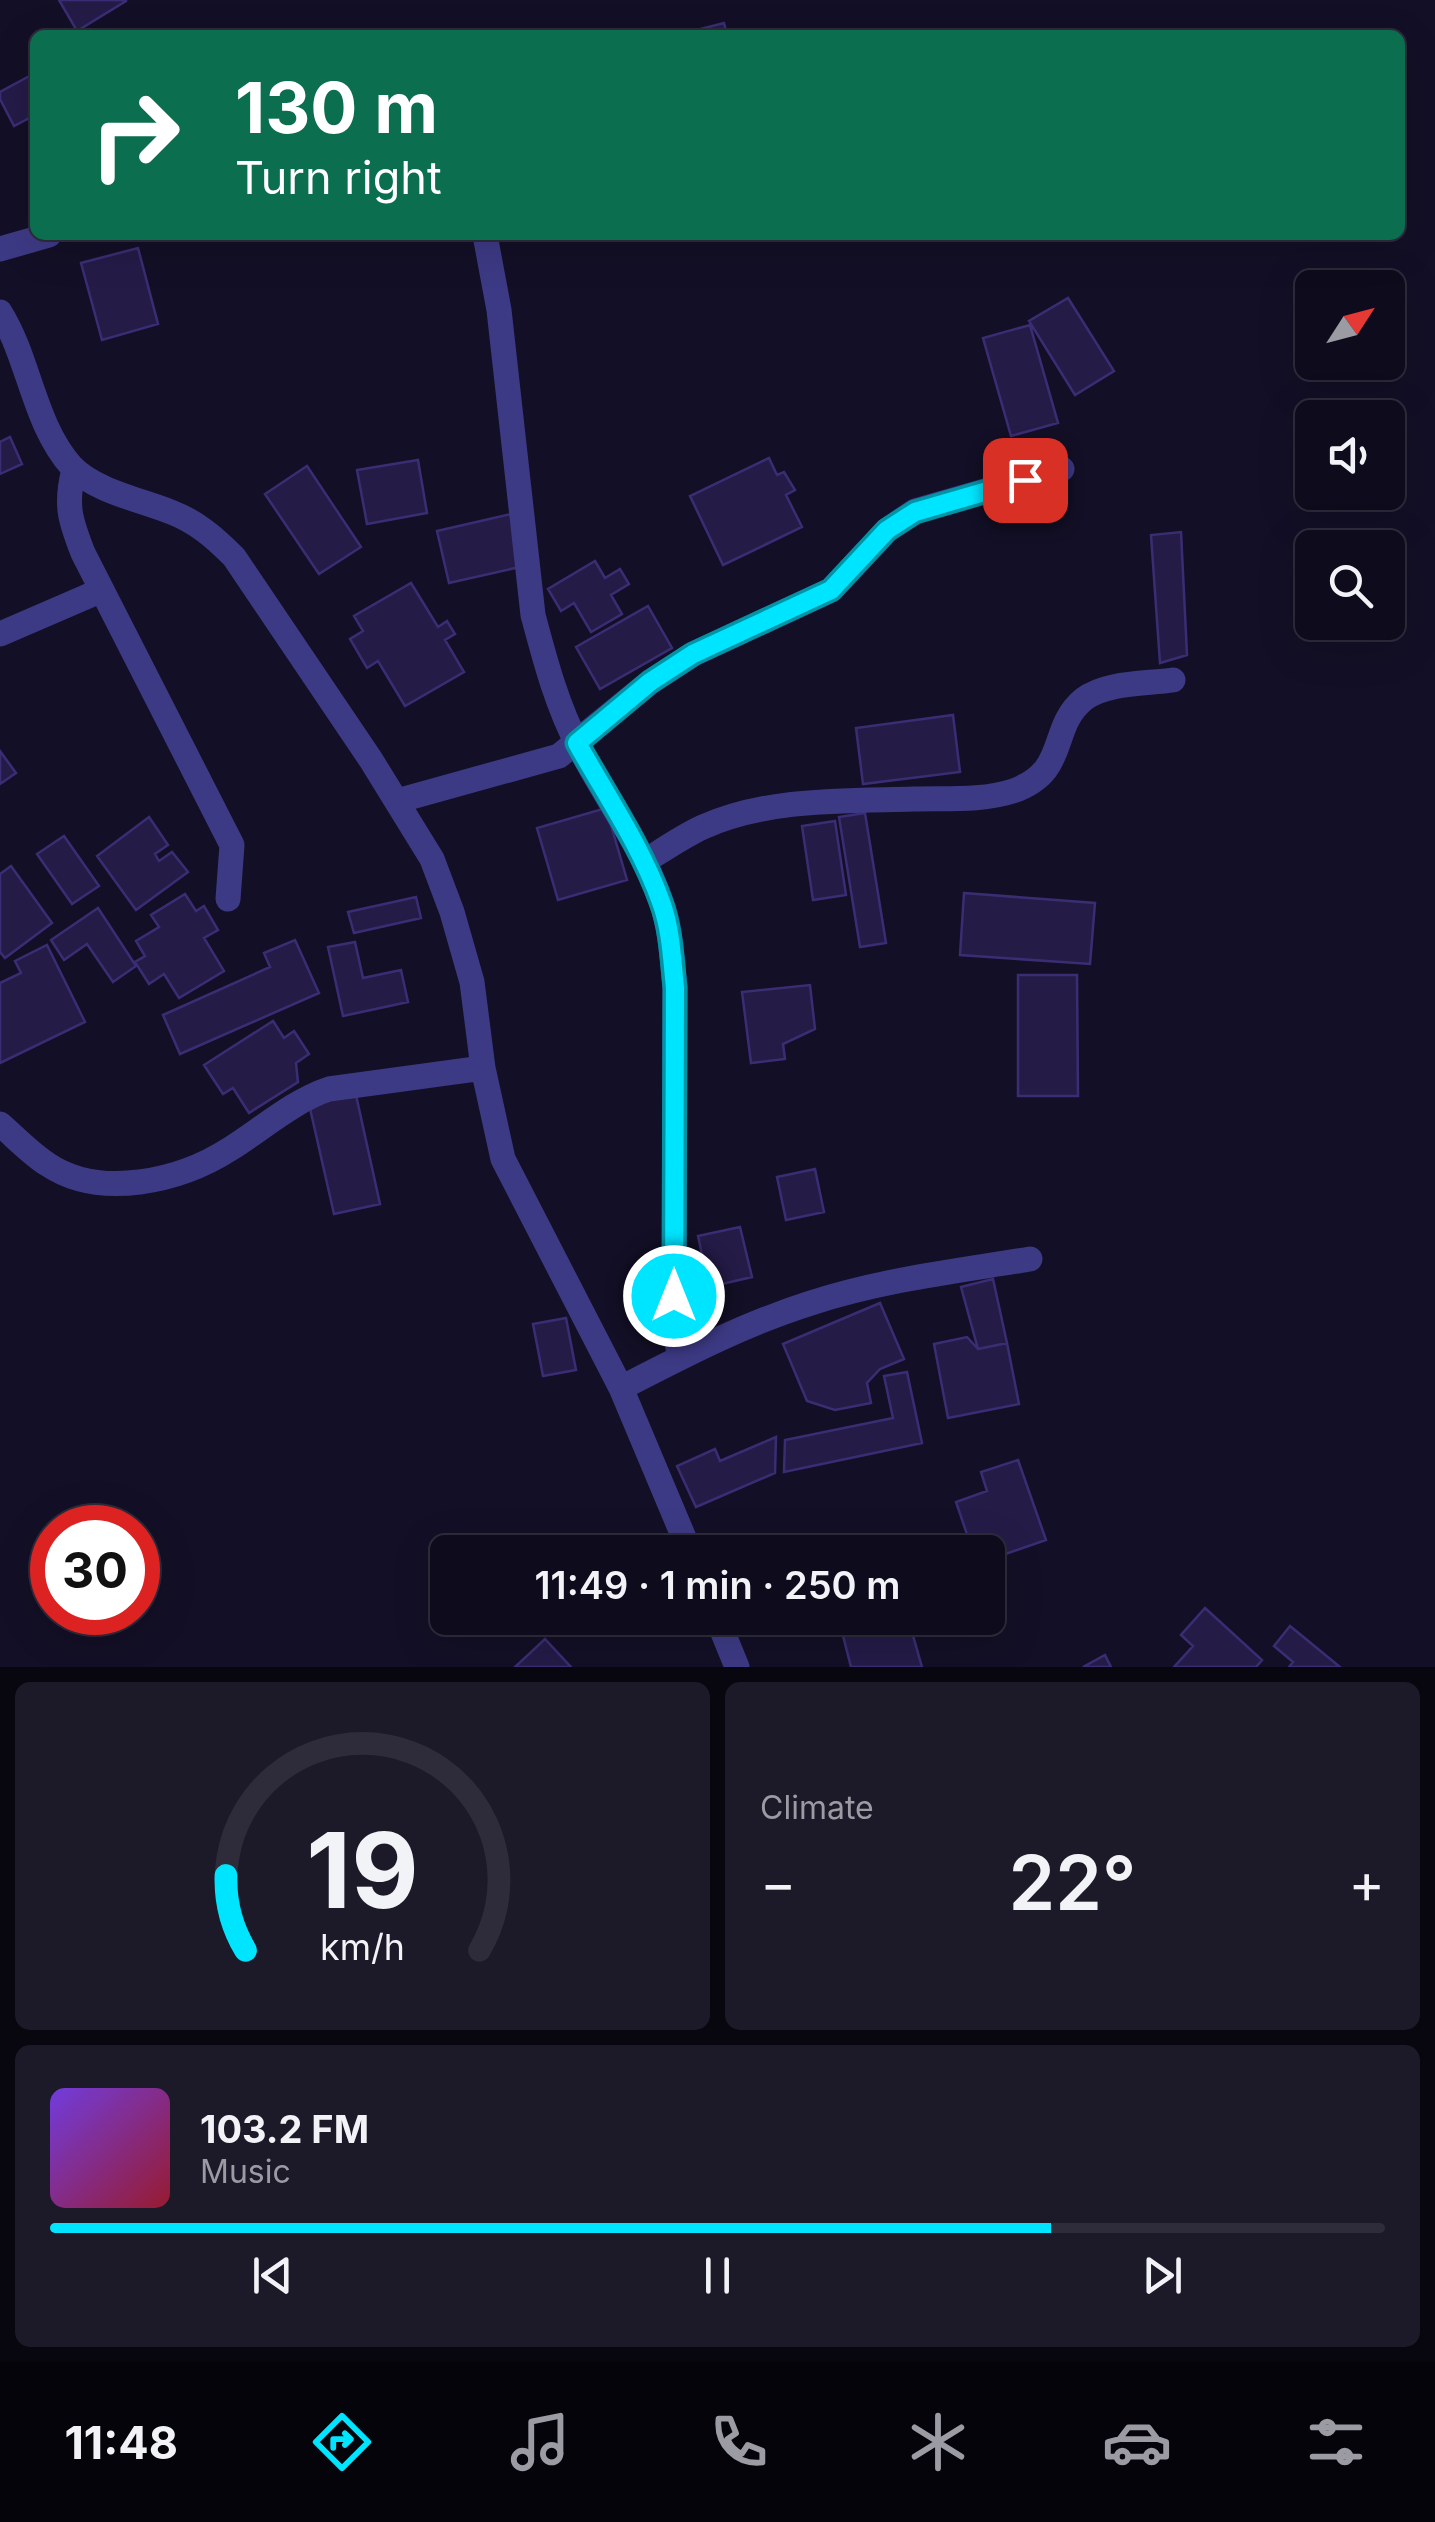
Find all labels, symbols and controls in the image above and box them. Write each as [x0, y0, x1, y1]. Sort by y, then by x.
text: 130 m [235, 65, 438, 150]
icon: right [70, 70, 200, 200]
text: Turn right [235, 150, 442, 205]
north arrow [1295, 270, 1405, 380]
map controls [1295, 270, 1405, 640]
button: sound [1295, 400, 1405, 510]
pin [983, 438, 1068, 523]
icon: arrive [998, 453, 1053, 508]
button: search [1295, 530, 1405, 640]
position arrow [622, 1244, 726, 1348]
speed limit sign: 30 [30, 1505, 160, 1635]
text: 11:49 · 1 min · 250 m [535, 1562, 900, 1608]
text: Climate [760, 1788, 874, 1827]
text: 19 [306, 1807, 419, 1933]
text: 22° [1009, 1837, 1136, 1928]
text: − [760, 1850, 796, 1916]
text: + [1349, 1850, 1385, 1916]
text: km/h [320, 1925, 405, 1969]
text: 103.2 FM [200, 2106, 369, 2152]
text: Music [200, 2152, 291, 2191]
icon: previous [245, 2248, 300, 2303]
icon: pause [690, 2248, 745, 2303]
icon: next [1135, 2248, 1190, 2303]
icon: directions [307, 2407, 377, 2477]
icon: music [505, 2407, 575, 2477]
icon: phone [704, 2407, 774, 2477]
icon: climate [903, 2407, 973, 2477]
icon: car [1102, 2407, 1172, 2477]
icon: filters [1301, 2407, 1371, 2477]
text: 11:48 [64, 2415, 178, 2470]

